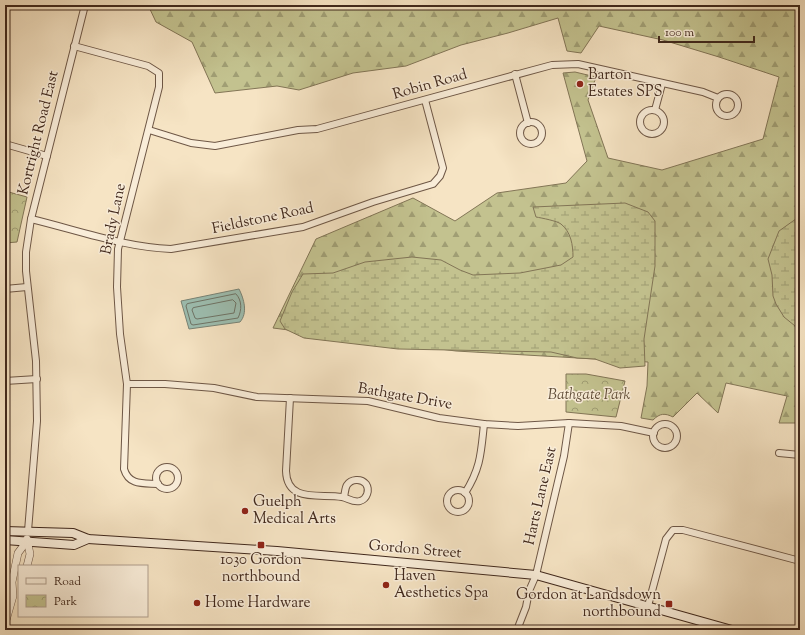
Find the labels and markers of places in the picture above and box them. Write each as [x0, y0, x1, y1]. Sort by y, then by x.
place label: Barton Estates SPS [588, 65, 662, 103]
marker: Barton Estates SPS [575, 79, 585, 89]
place label: Guelph Medical Arts [253, 492, 336, 530]
marker: Guelph Medical Arts [240, 506, 250, 516]
marker: 1030 Gordon northbound [256, 540, 266, 550]
place label: 1030 Gordon northbound [220, 550, 302, 588]
place label: Haven Aesthetics Spa [394, 566, 488, 604]
marker: Haven Aesthetics Spa [381, 580, 391, 590]
place label: Gordon at Landsdown northbound [516, 585, 662, 623]
place label: Home Hardware [205, 593, 311, 614]
marker: Home Hardware [192, 598, 202, 608]
marker: Gordon at Landsdown northbound [664, 599, 674, 609]

